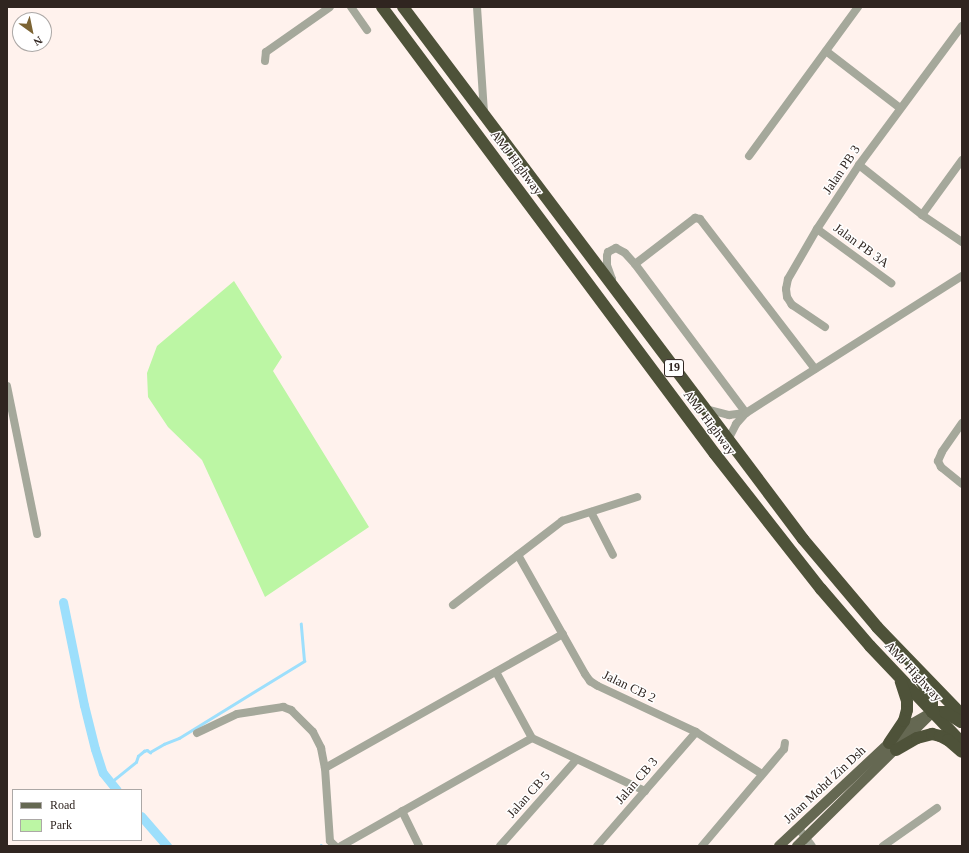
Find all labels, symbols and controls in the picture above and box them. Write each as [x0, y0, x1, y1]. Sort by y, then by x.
north arrow [12, 12, 52, 52]
text: N [31, 34, 45, 48]
street label: AMJ Highway [487, 128, 545, 198]
street label: Jalan PB 3 [820, 143, 864, 197]
street label: Jalan PB 3A [830, 221, 892, 271]
road number: 19 [664, 358, 684, 378]
street label: AMJ Highway [680, 388, 738, 458]
street label: AMJ Highway [881, 639, 945, 705]
street label: Jalan CB 2 [600, 667, 658, 707]
street label: Jalan Mohd Zin Dsh [781, 743, 869, 827]
street label: Jalan CB 3 [612, 754, 662, 808]
street label: Jalan CB 5 [504, 769, 554, 821]
legend [12, 789, 142, 841]
text: Road [50, 798, 75, 812]
text: Park [50, 818, 72, 832]

